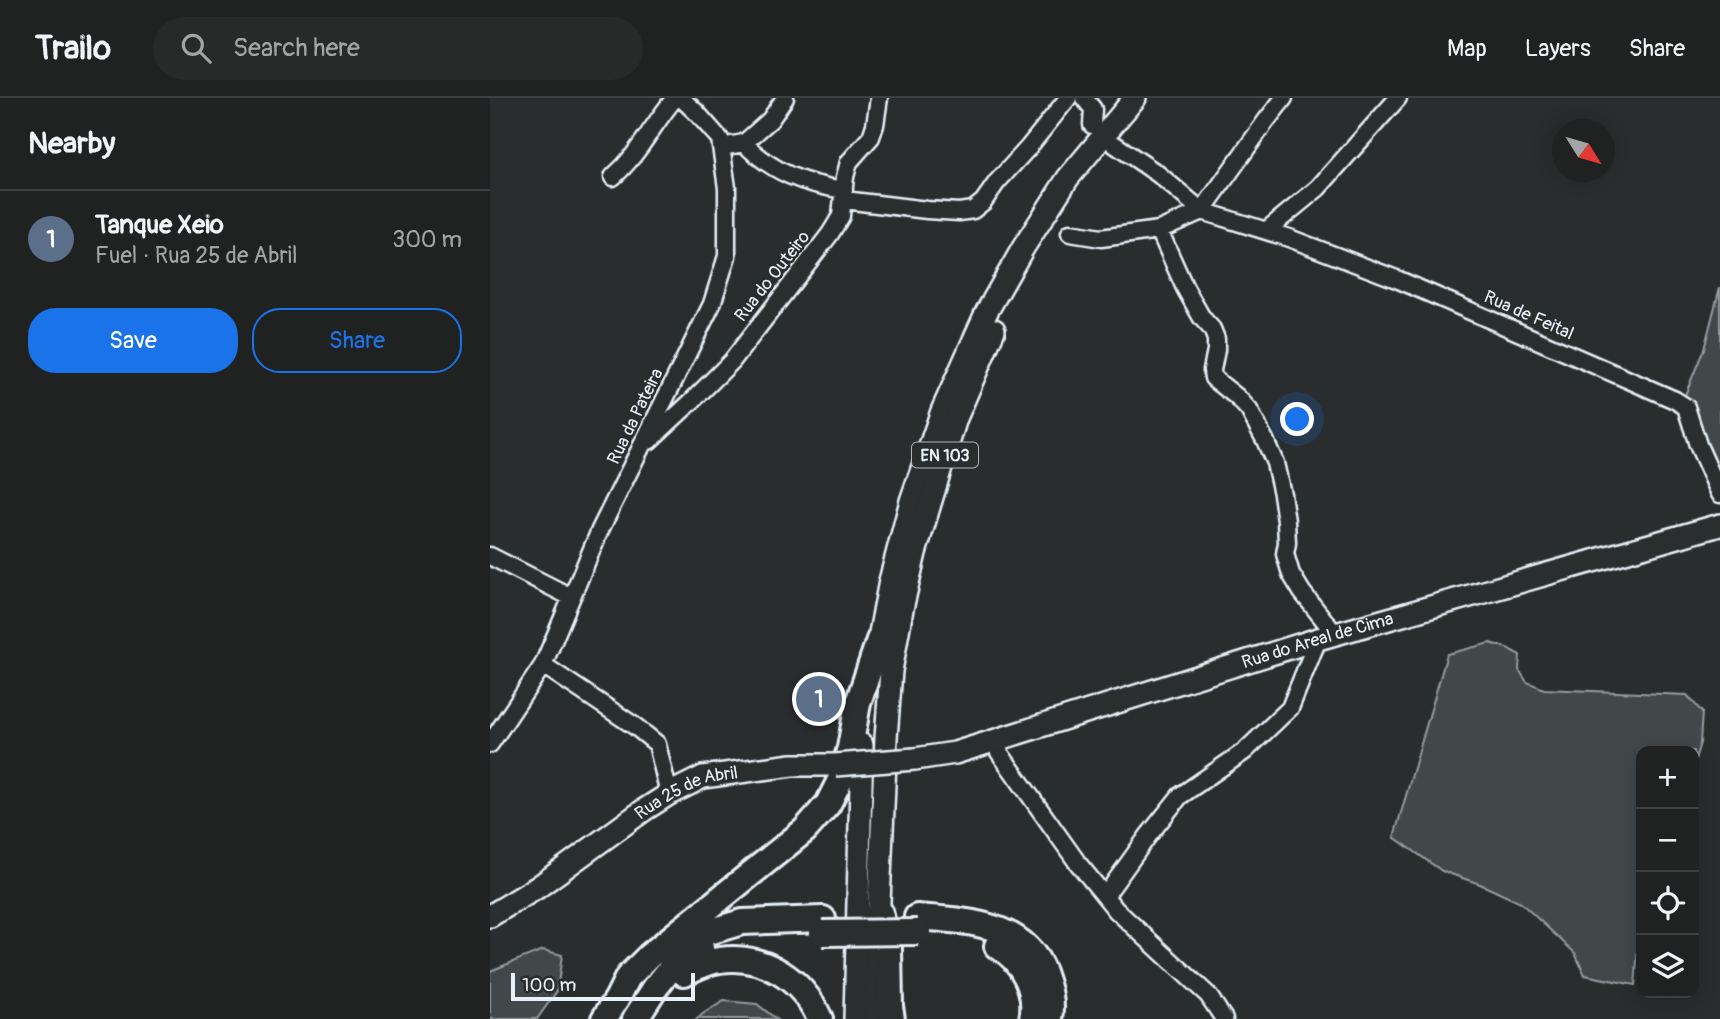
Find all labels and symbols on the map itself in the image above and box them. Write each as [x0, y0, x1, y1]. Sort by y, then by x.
north arrow [1552, 119, 1615, 182]
street label: Rua do Outeiro [730, 226, 815, 326]
street label: Rua de Feital [1480, 285, 1577, 345]
street label: Rua da Pateira [602, 364, 669, 468]
your location [1280, 402, 1314, 436]
road number: EN 103 [912, 442, 978, 468]
street label: Rua do Areal de Cima [1239, 607, 1396, 674]
pin: 1 [796, 673, 842, 725]
street label: Rua 25 de Abril [630, 761, 739, 825]
scale bar [511, 970, 695, 1002]

